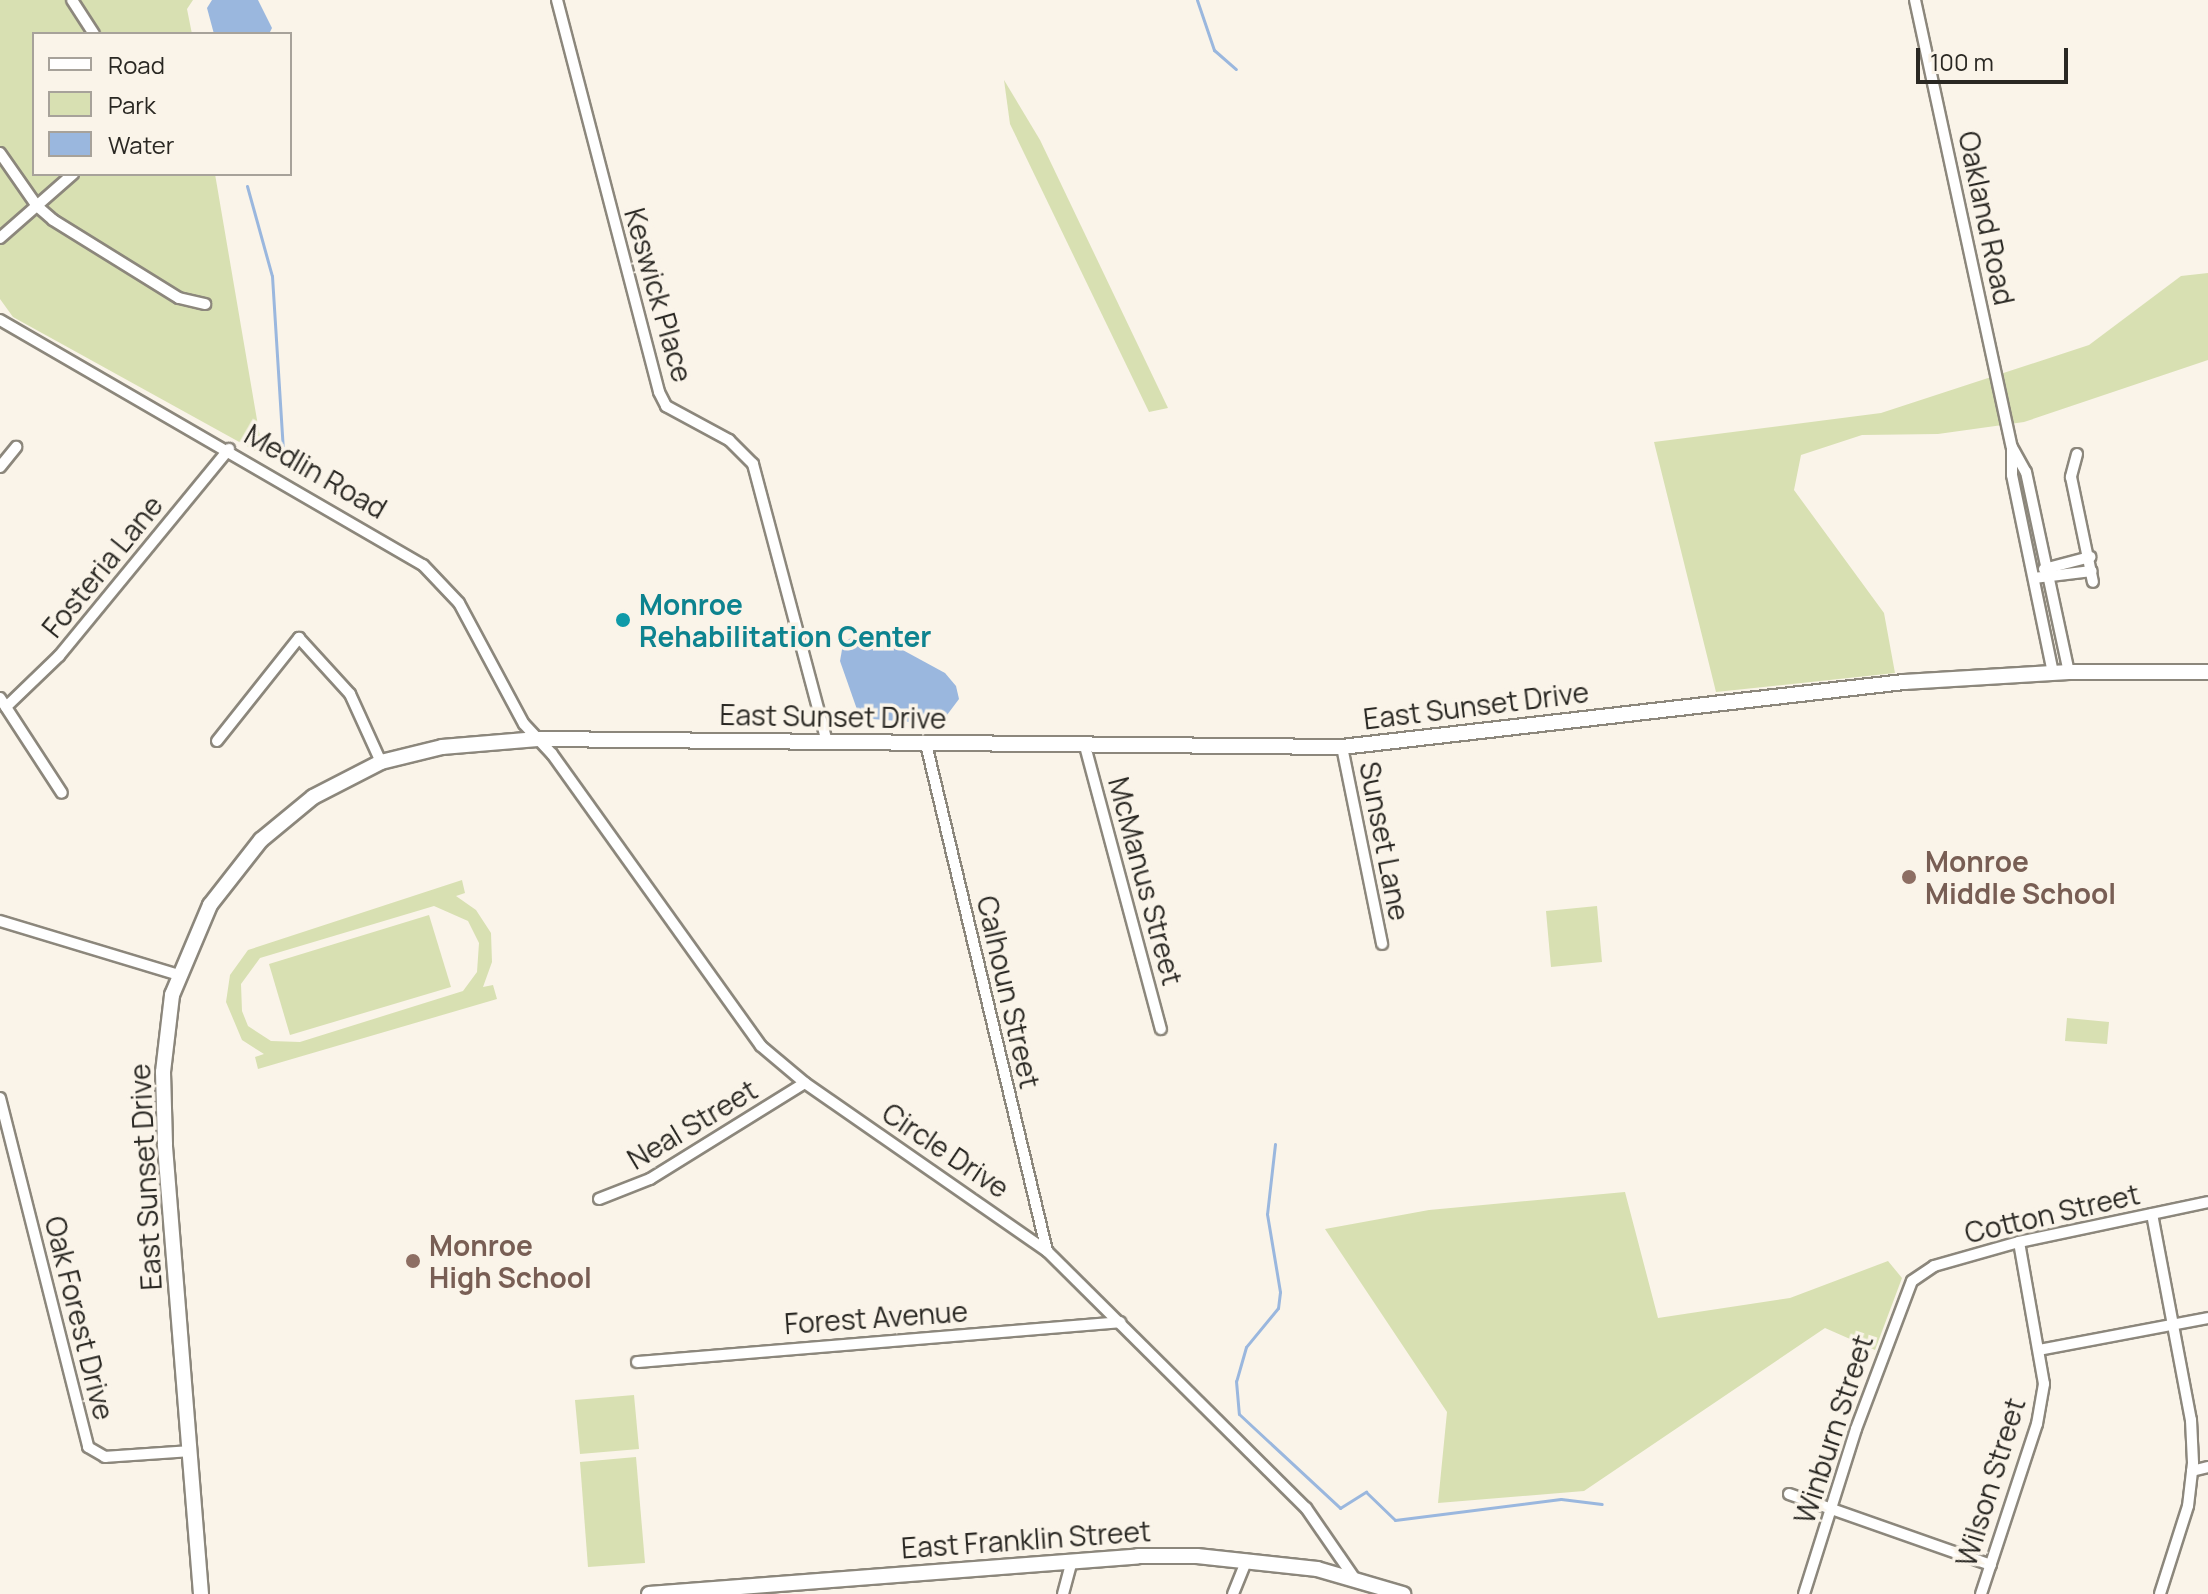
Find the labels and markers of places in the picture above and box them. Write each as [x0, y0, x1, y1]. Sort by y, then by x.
place label: Monroe Rehabilitation Center [639, 587, 931, 653]
marker: Monroe Rehabilitation Center [614, 611, 632, 629]
place label: Monroe Middle School [1925, 844, 2116, 910]
marker: Monroe Middle School [1900, 868, 1918, 886]
place label: Monroe High School [429, 1228, 592, 1294]
marker: Monroe High School [404, 1252, 422, 1270]

